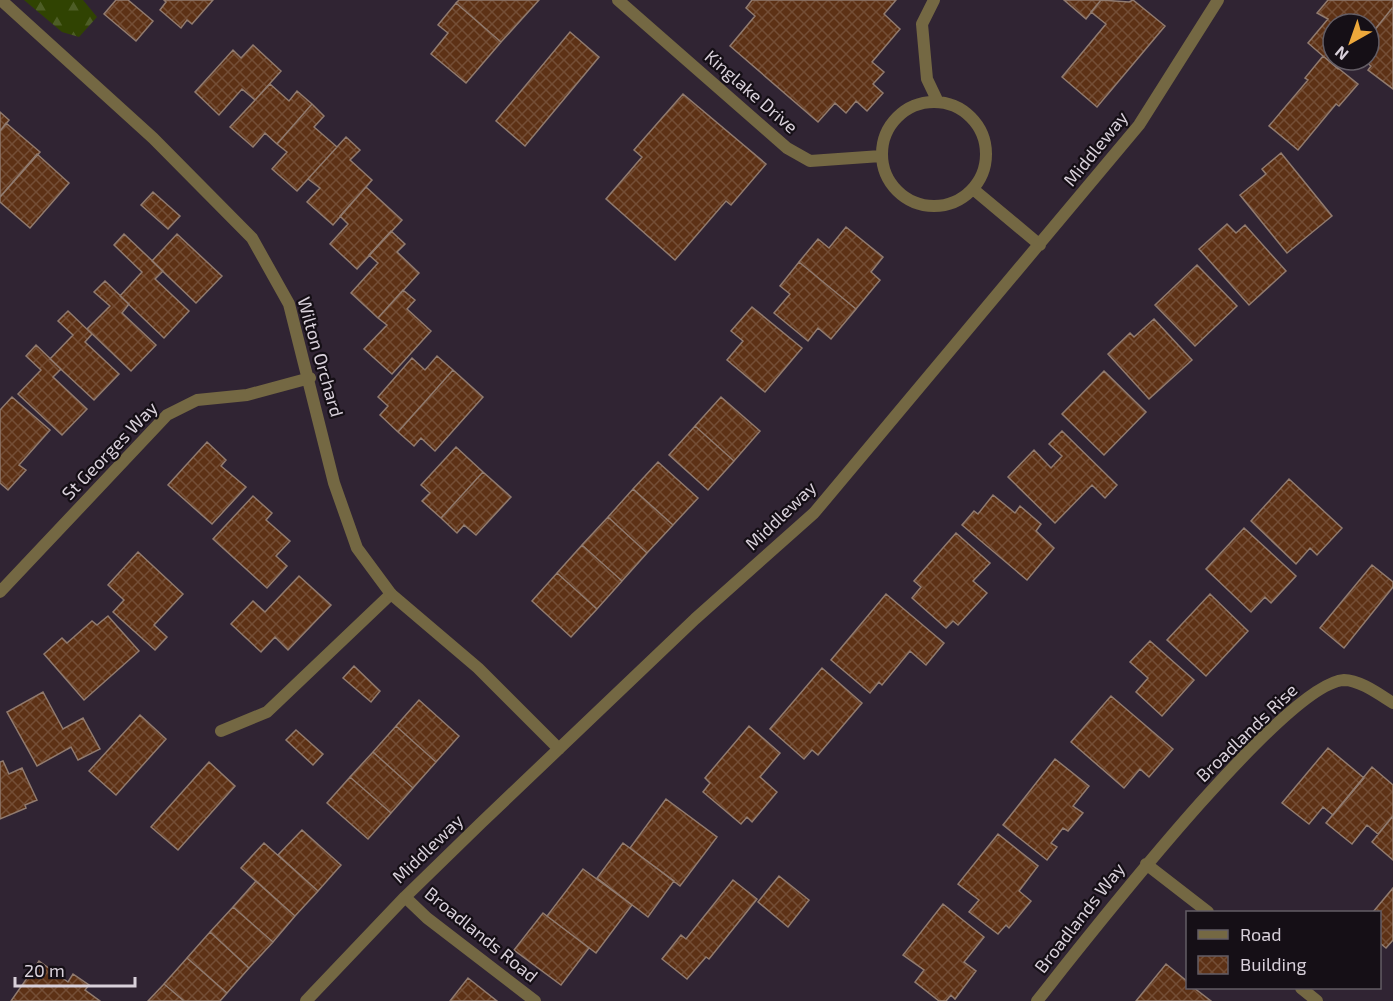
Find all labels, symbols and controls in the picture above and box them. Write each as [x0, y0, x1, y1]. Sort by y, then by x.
north arrow [1321, 12, 1381, 72]
text: N [1331, 43, 1352, 65]
street label: Kinglake Drive [701, 45, 803, 138]
street label: Middleway [1058, 106, 1132, 190]
street label: Wilton Orchard [293, 294, 349, 419]
street label: St Georges Way [57, 396, 162, 504]
street label: Middleway [740, 476, 821, 554]
street label: Broadlands Rise [1191, 678, 1301, 786]
street label: Middleway [387, 809, 468, 887]
street label: Broadlands Way [1029, 858, 1129, 977]
street label: Broadlands Road [421, 882, 543, 987]
legend [1186, 911, 1381, 989]
text: Road [1240, 923, 1281, 945]
scale bar [15, 950, 135, 988]
text: Building [1240, 953, 1307, 975]
text: 20 m [24, 959, 65, 981]

